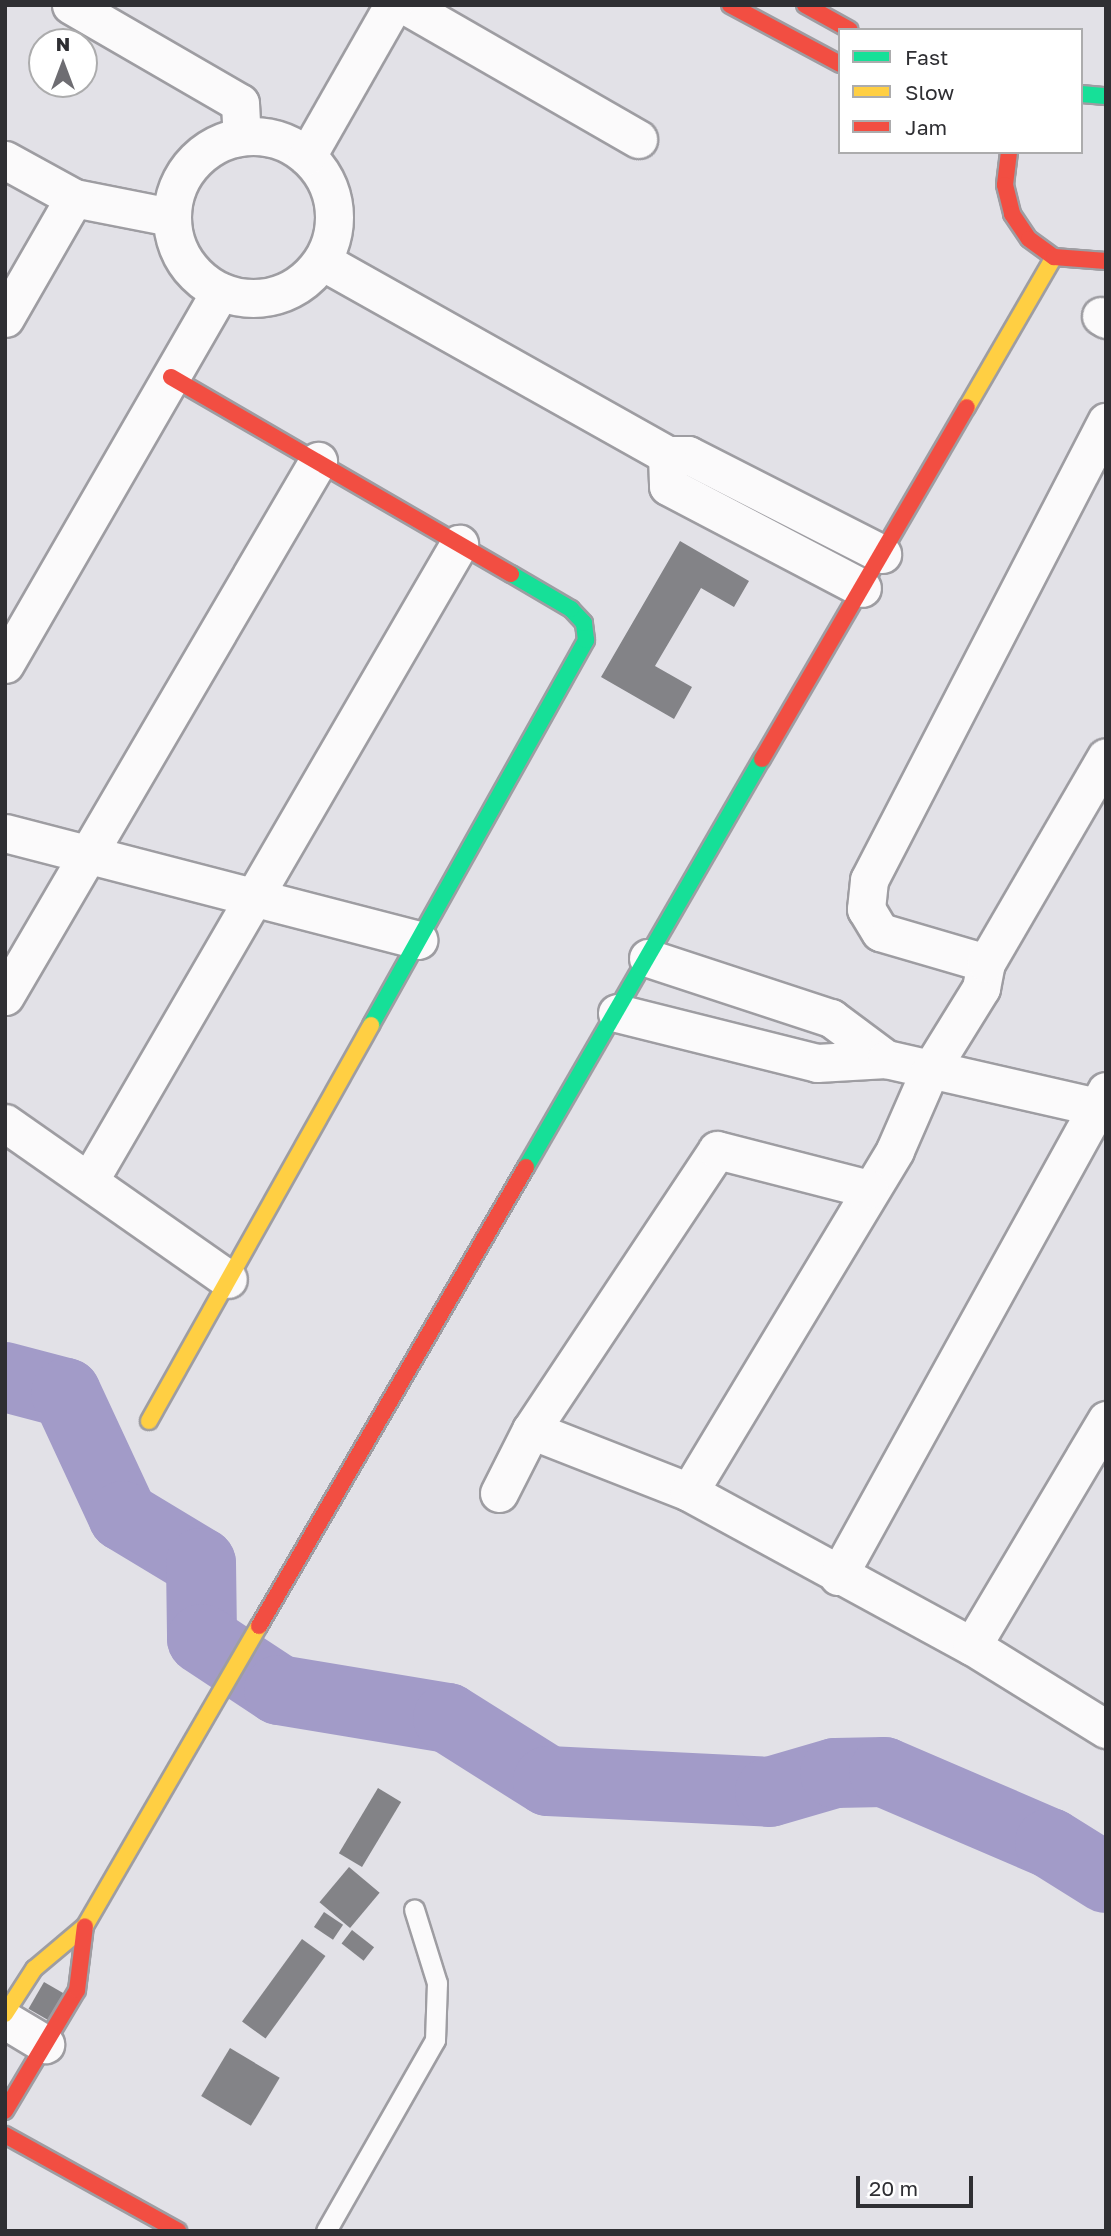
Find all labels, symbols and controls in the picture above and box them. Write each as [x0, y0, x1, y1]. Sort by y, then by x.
north arrow [28, 28, 98, 98]
legend [838, 28, 1083, 154]
text: N [56, 32, 70, 55]
text: Fast [905, 44, 948, 70]
text: Slow [905, 79, 954, 105]
text: Jam [905, 114, 947, 140]
scale bar [859, 2162, 976, 2206]
text: 20 m [869, 2175, 918, 2201]

